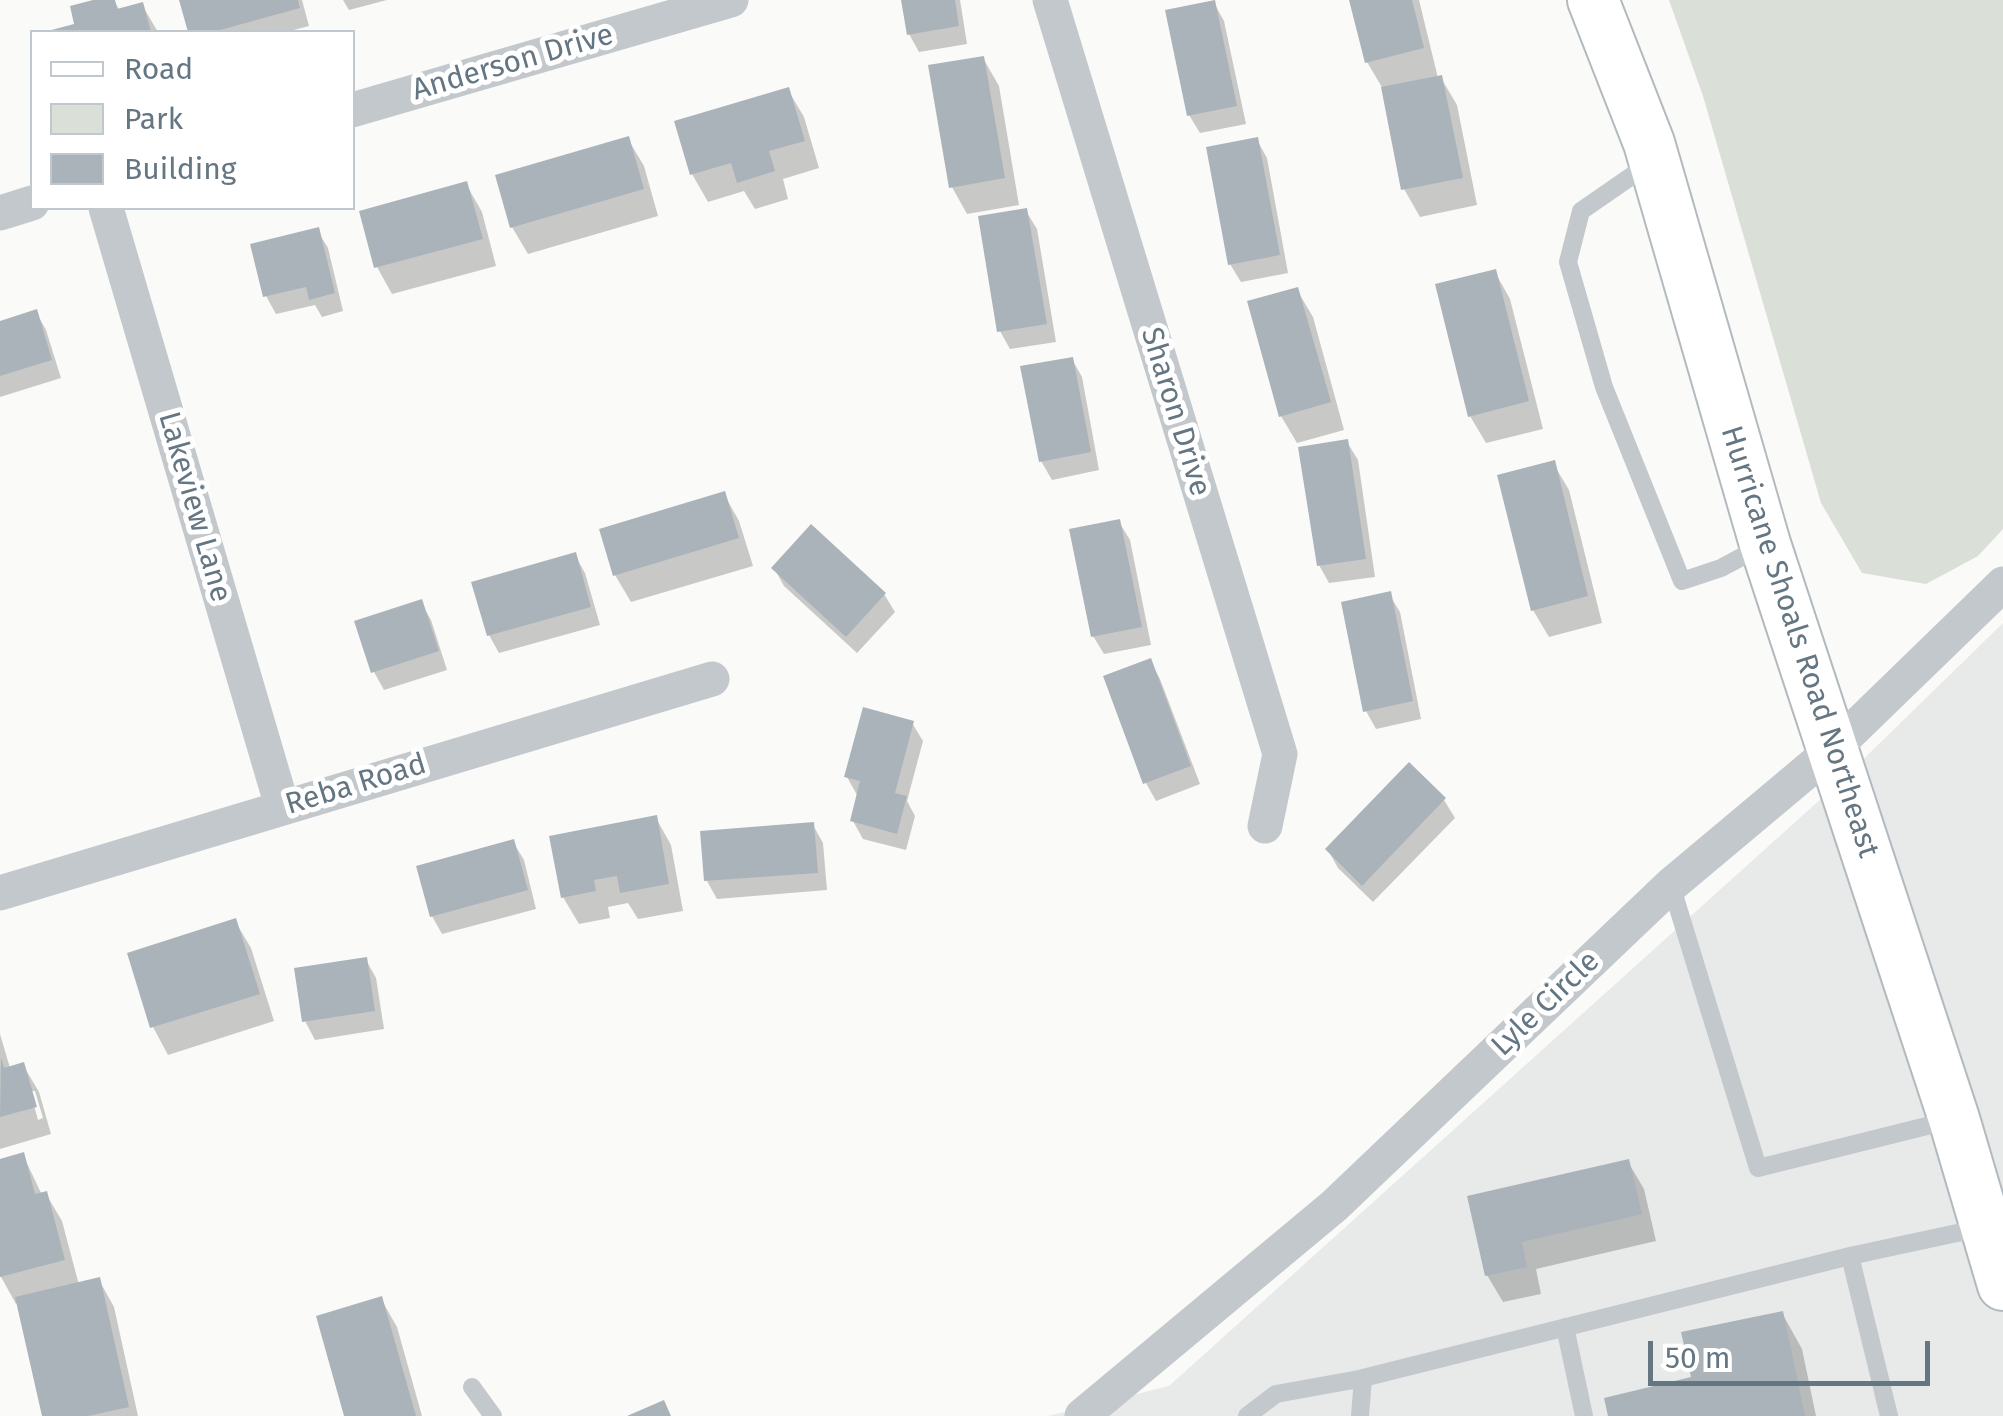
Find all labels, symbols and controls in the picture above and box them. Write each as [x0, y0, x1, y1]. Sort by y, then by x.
street label: Anderson Drive [408, 17, 618, 109]
legend [30, 30, 355, 210]
text: Road [124, 51, 193, 87]
text: Park [124, 101, 183, 137]
text: Building [124, 151, 236, 187]
street label: Sharon Drive [1132, 323, 1218, 501]
street label: Lakeview Lane [150, 408, 238, 606]
street label: Hurricane Shoals Road Northeast [1712, 422, 1886, 862]
street label: Reba Road [281, 747, 431, 823]
street label: Lyle Circle [1485, 944, 1607, 1064]
scale bar [1653, 1321, 1936, 1383]
text: 50 m [1665, 1340, 1730, 1376]

